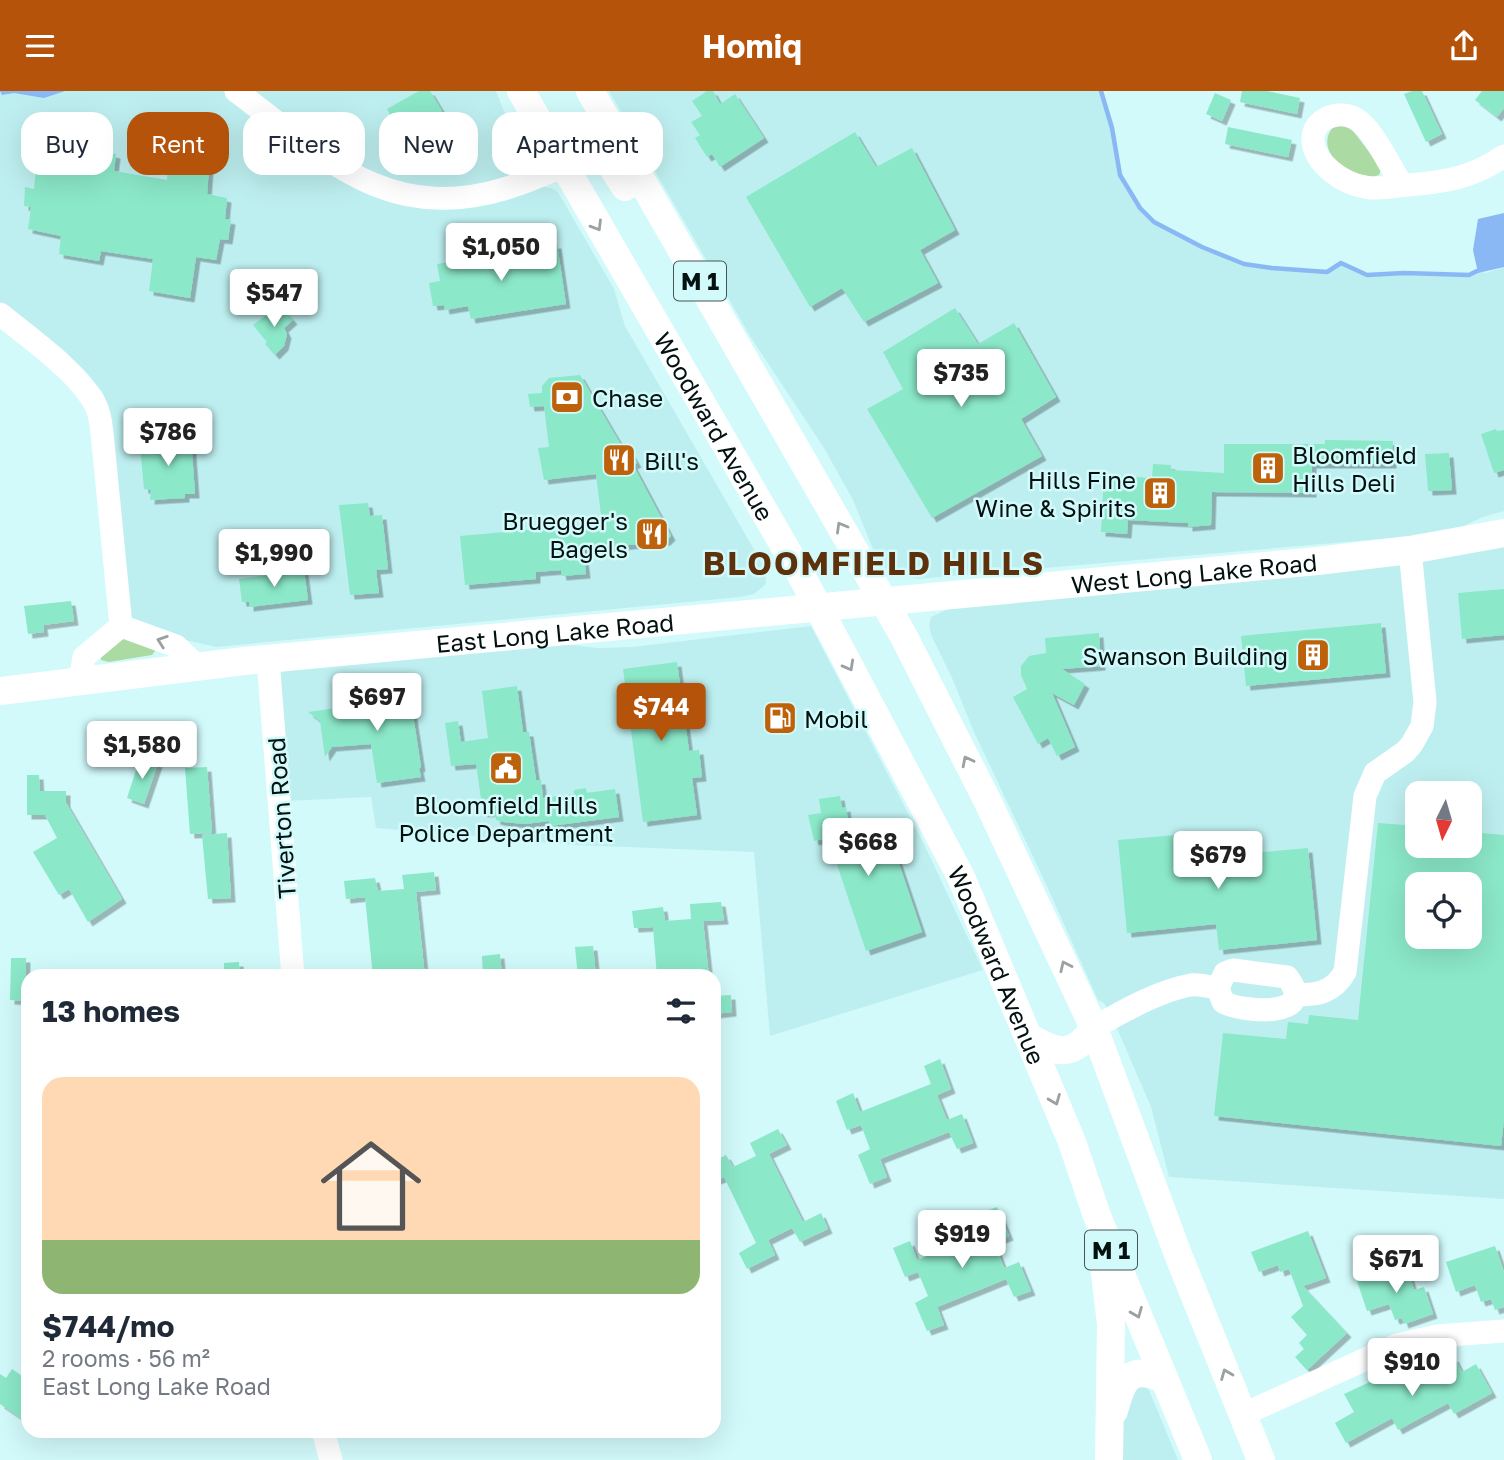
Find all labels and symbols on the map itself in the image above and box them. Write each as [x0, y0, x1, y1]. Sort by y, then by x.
one-way arrow [589, 218, 602, 231]
pin: $1,050 [444, 223, 558, 283]
road number: M 1 [674, 261, 726, 301]
pin: $547 [233, 269, 315, 329]
street label: Woodward Avenue [649, 327, 781, 525]
pin: $735 [920, 349, 1002, 409]
bank icon: Chase [548, 378, 586, 416]
place label: Chase [592, 383, 663, 412]
pin: $786 [127, 409, 209, 468]
place label: Bloomfield Hills Deli [1292, 440, 1417, 497]
restaurant icon: Bill's [600, 441, 638, 479]
place label: Bill's [644, 446, 699, 475]
building icon: Bloomfield Hills Deli [1249, 449, 1287, 487]
place label: Hills Fine Wine & Spirits [975, 465, 1136, 522]
building icon: Hills Fine Wine & Spirits [1141, 474, 1179, 512]
place label: Bruegger's Bagels [502, 506, 628, 563]
restaurant icon: Bruegger's Bagels [633, 515, 671, 553]
one-way arrow [836, 521, 849, 534]
pin: $1,990 [217, 529, 331, 589]
district label: BLOOMFIELD HILLS [703, 544, 1045, 582]
street label: West Long Lake Road [1070, 547, 1318, 598]
street label: East Long Lake Road [434, 607, 675, 658]
one-way arrow [156, 635, 169, 649]
building icon: Swanson Building [1294, 636, 1332, 674]
place label: Swanson Building [1083, 641, 1288, 670]
one-way arrow [841, 659, 854, 671]
pin: $697 [336, 673, 418, 733]
pin: $744 [620, 683, 702, 743]
fuel station icon: Mobil [761, 699, 799, 737]
place label: Mobil [804, 704, 868, 733]
pin: $1,580 [85, 721, 199, 781]
street label: Tiverton Road [261, 736, 301, 900]
public building icon: Bloomfield Hills Police Department [487, 749, 525, 787]
one-way arrow [962, 756, 976, 768]
north arrow [1405, 781, 1482, 857]
place label: Bloomfield Hills Police Department [399, 790, 613, 847]
pin: $668 [827, 819, 909, 878]
pin: $679 [1177, 831, 1259, 891]
street label: Woodward Avenue [943, 860, 1052, 1068]
one-way arrow [1059, 961, 1073, 973]
one-way arrow [1047, 1093, 1061, 1106]
pin: $919 [921, 1211, 1003, 1270]
road number: M 1 [1085, 1231, 1137, 1269]
pin: $671 [1355, 1235, 1437, 1295]
one-way arrow [1128, 1306, 1142, 1318]
pin: $910 [1371, 1339, 1453, 1398]
one-way arrow [1220, 1369, 1234, 1381]

